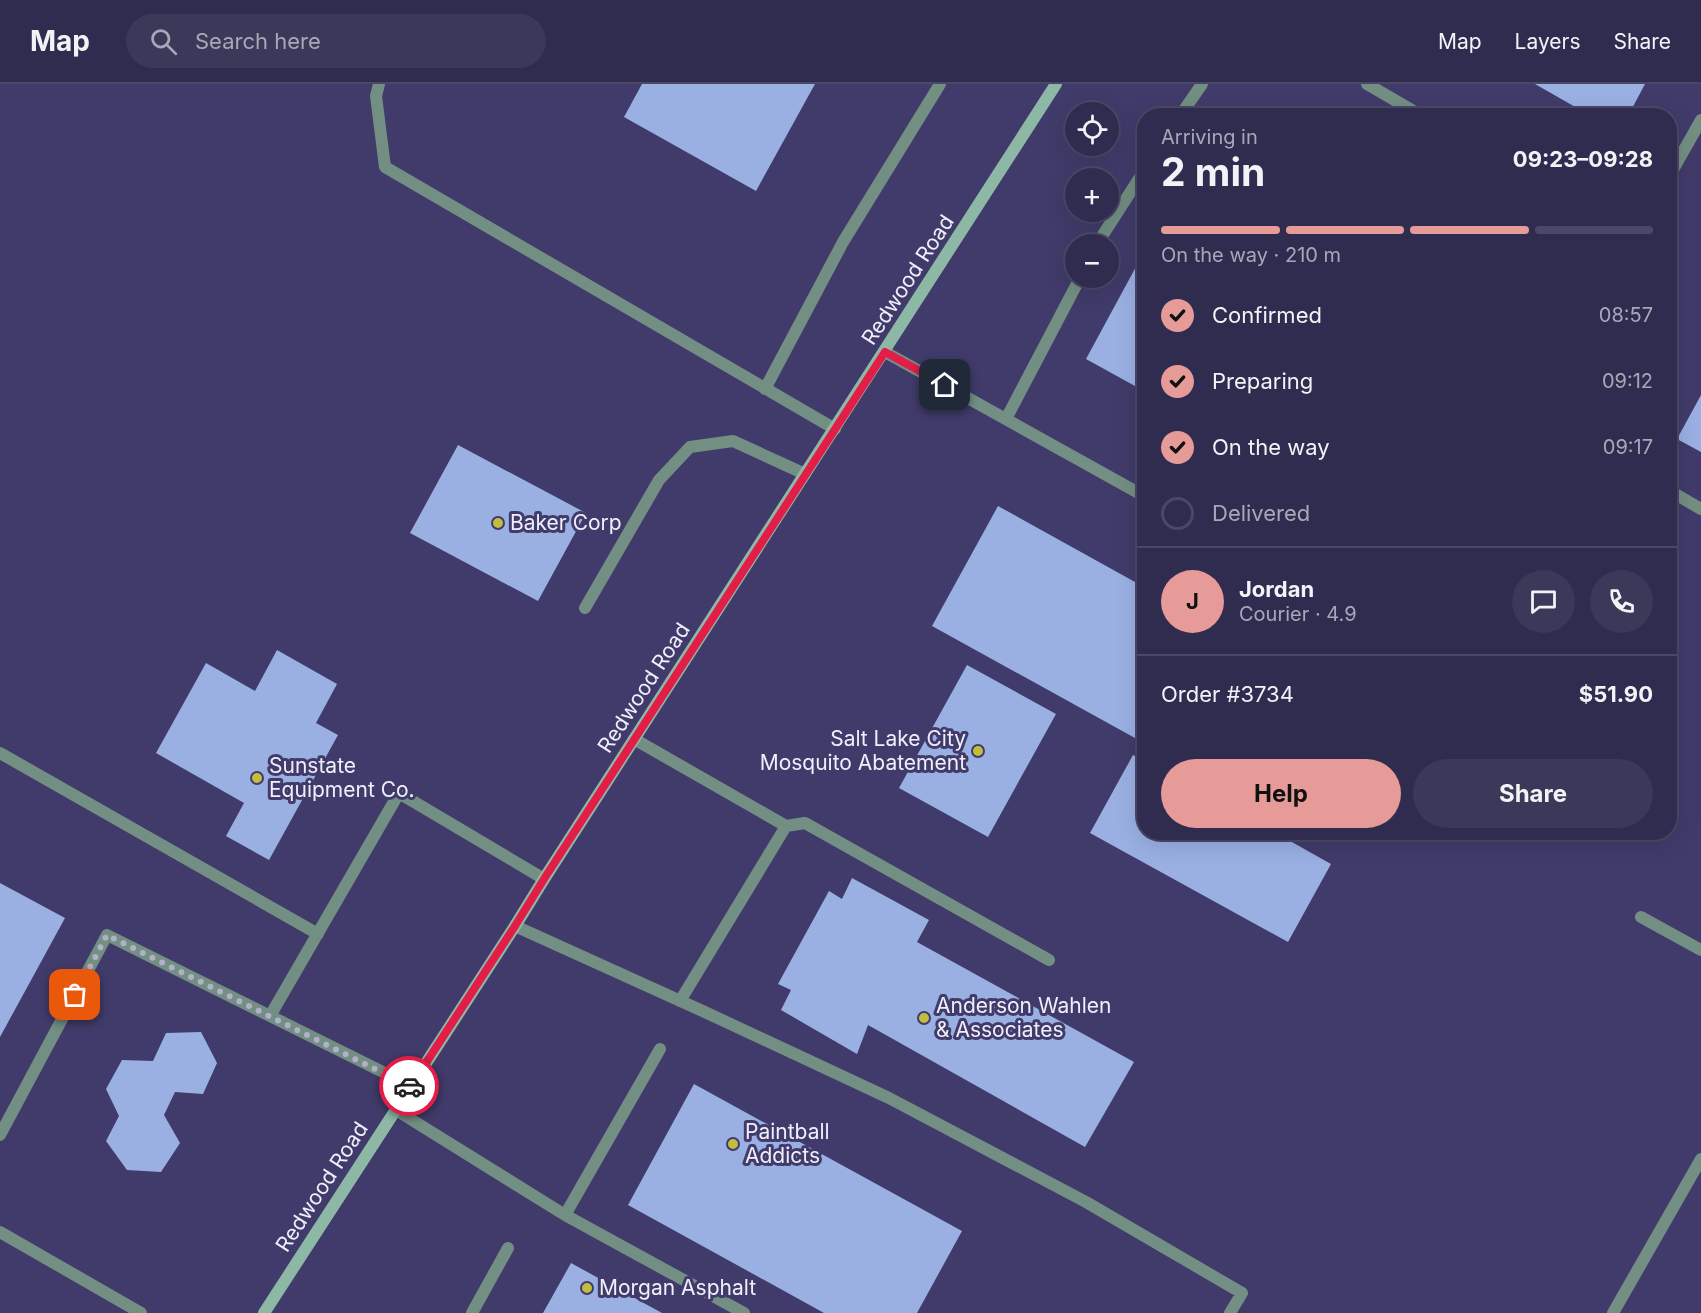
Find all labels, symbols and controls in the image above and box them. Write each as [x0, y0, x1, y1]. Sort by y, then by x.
search box [126, 14, 546, 68]
text: Map [30, 24, 90, 58]
icon: search [147, 25, 180, 58]
text: Search here [195, 28, 321, 54]
text: Map [1438, 29, 1482, 54]
text: Layers [1515, 29, 1581, 54]
text: Share [1614, 29, 1671, 54]
map controls [1065, 102, 1119, 288]
button: locate [1065, 102, 1119, 156]
text: Arriving in [1161, 125, 1258, 149]
text: 09:23–09:28 [1513, 146, 1653, 172]
text: 2 min [1161, 148, 1265, 195]
button: + [1065, 168, 1119, 222]
street label: Redwood Road [856, 210, 959, 349]
button: − [1065, 234, 1119, 288]
text: On the way · 210 m [1161, 243, 1341, 267]
icon: check [1161, 299, 1194, 332]
text: Confirmed [1212, 302, 1322, 328]
text: 08:57 [1599, 303, 1653, 327]
pin [919, 359, 970, 410]
icon: check [1161, 365, 1194, 398]
icon: home [928, 368, 961, 401]
text: Preparing [1212, 368, 1313, 394]
text: 09:12 [1602, 369, 1653, 393]
icon: check [1161, 431, 1194, 464]
text: On the way [1212, 434, 1330, 460]
text: 09:17 [1603, 435, 1653, 459]
text: Delivered [1212, 500, 1310, 526]
place label: Baker Corp [510, 510, 622, 535]
marker: Baker Corp [491, 516, 505, 530]
button: chat [1512, 570, 1575, 633]
button: phone [1590, 570, 1653, 633]
text: Jordan [1239, 576, 1314, 602]
text: J [1186, 588, 1199, 614]
text: Courier · 4.9 [1239, 602, 1357, 626]
street label: Redwood Road [592, 618, 695, 757]
text: Order #3734 [1161, 681, 1294, 707]
text: $51.90 [1579, 681, 1653, 707]
place label: Salt Lake City Mosquito Abatement [760, 726, 966, 775]
marker: Salt Lake City Mosquito Abatement [971, 744, 985, 758]
place label: Sunstate Equipment Co. [269, 753, 415, 802]
button: Help [1161, 759, 1401, 828]
button: Share [1413, 759, 1653, 828]
marker: Sunstate Equipment Co. [250, 771, 264, 785]
pin [49, 969, 100, 1020]
icon: bag [58, 978, 91, 1011]
place label: Anderson Wahlen & Associates [936, 993, 1111, 1042]
marker: Anderson Wahlen & Associates [917, 1011, 931, 1025]
courier [379, 1056, 439, 1116]
icon: car [393, 1070, 426, 1103]
street label: Redwood Road [270, 1117, 373, 1256]
place label: Paintball Addicts [745, 1119, 830, 1168]
marker: Paintball Addicts [726, 1137, 740, 1151]
place label: Morgan Asphalt [599, 1275, 756, 1300]
marker: Morgan Asphalt [580, 1281, 594, 1295]

